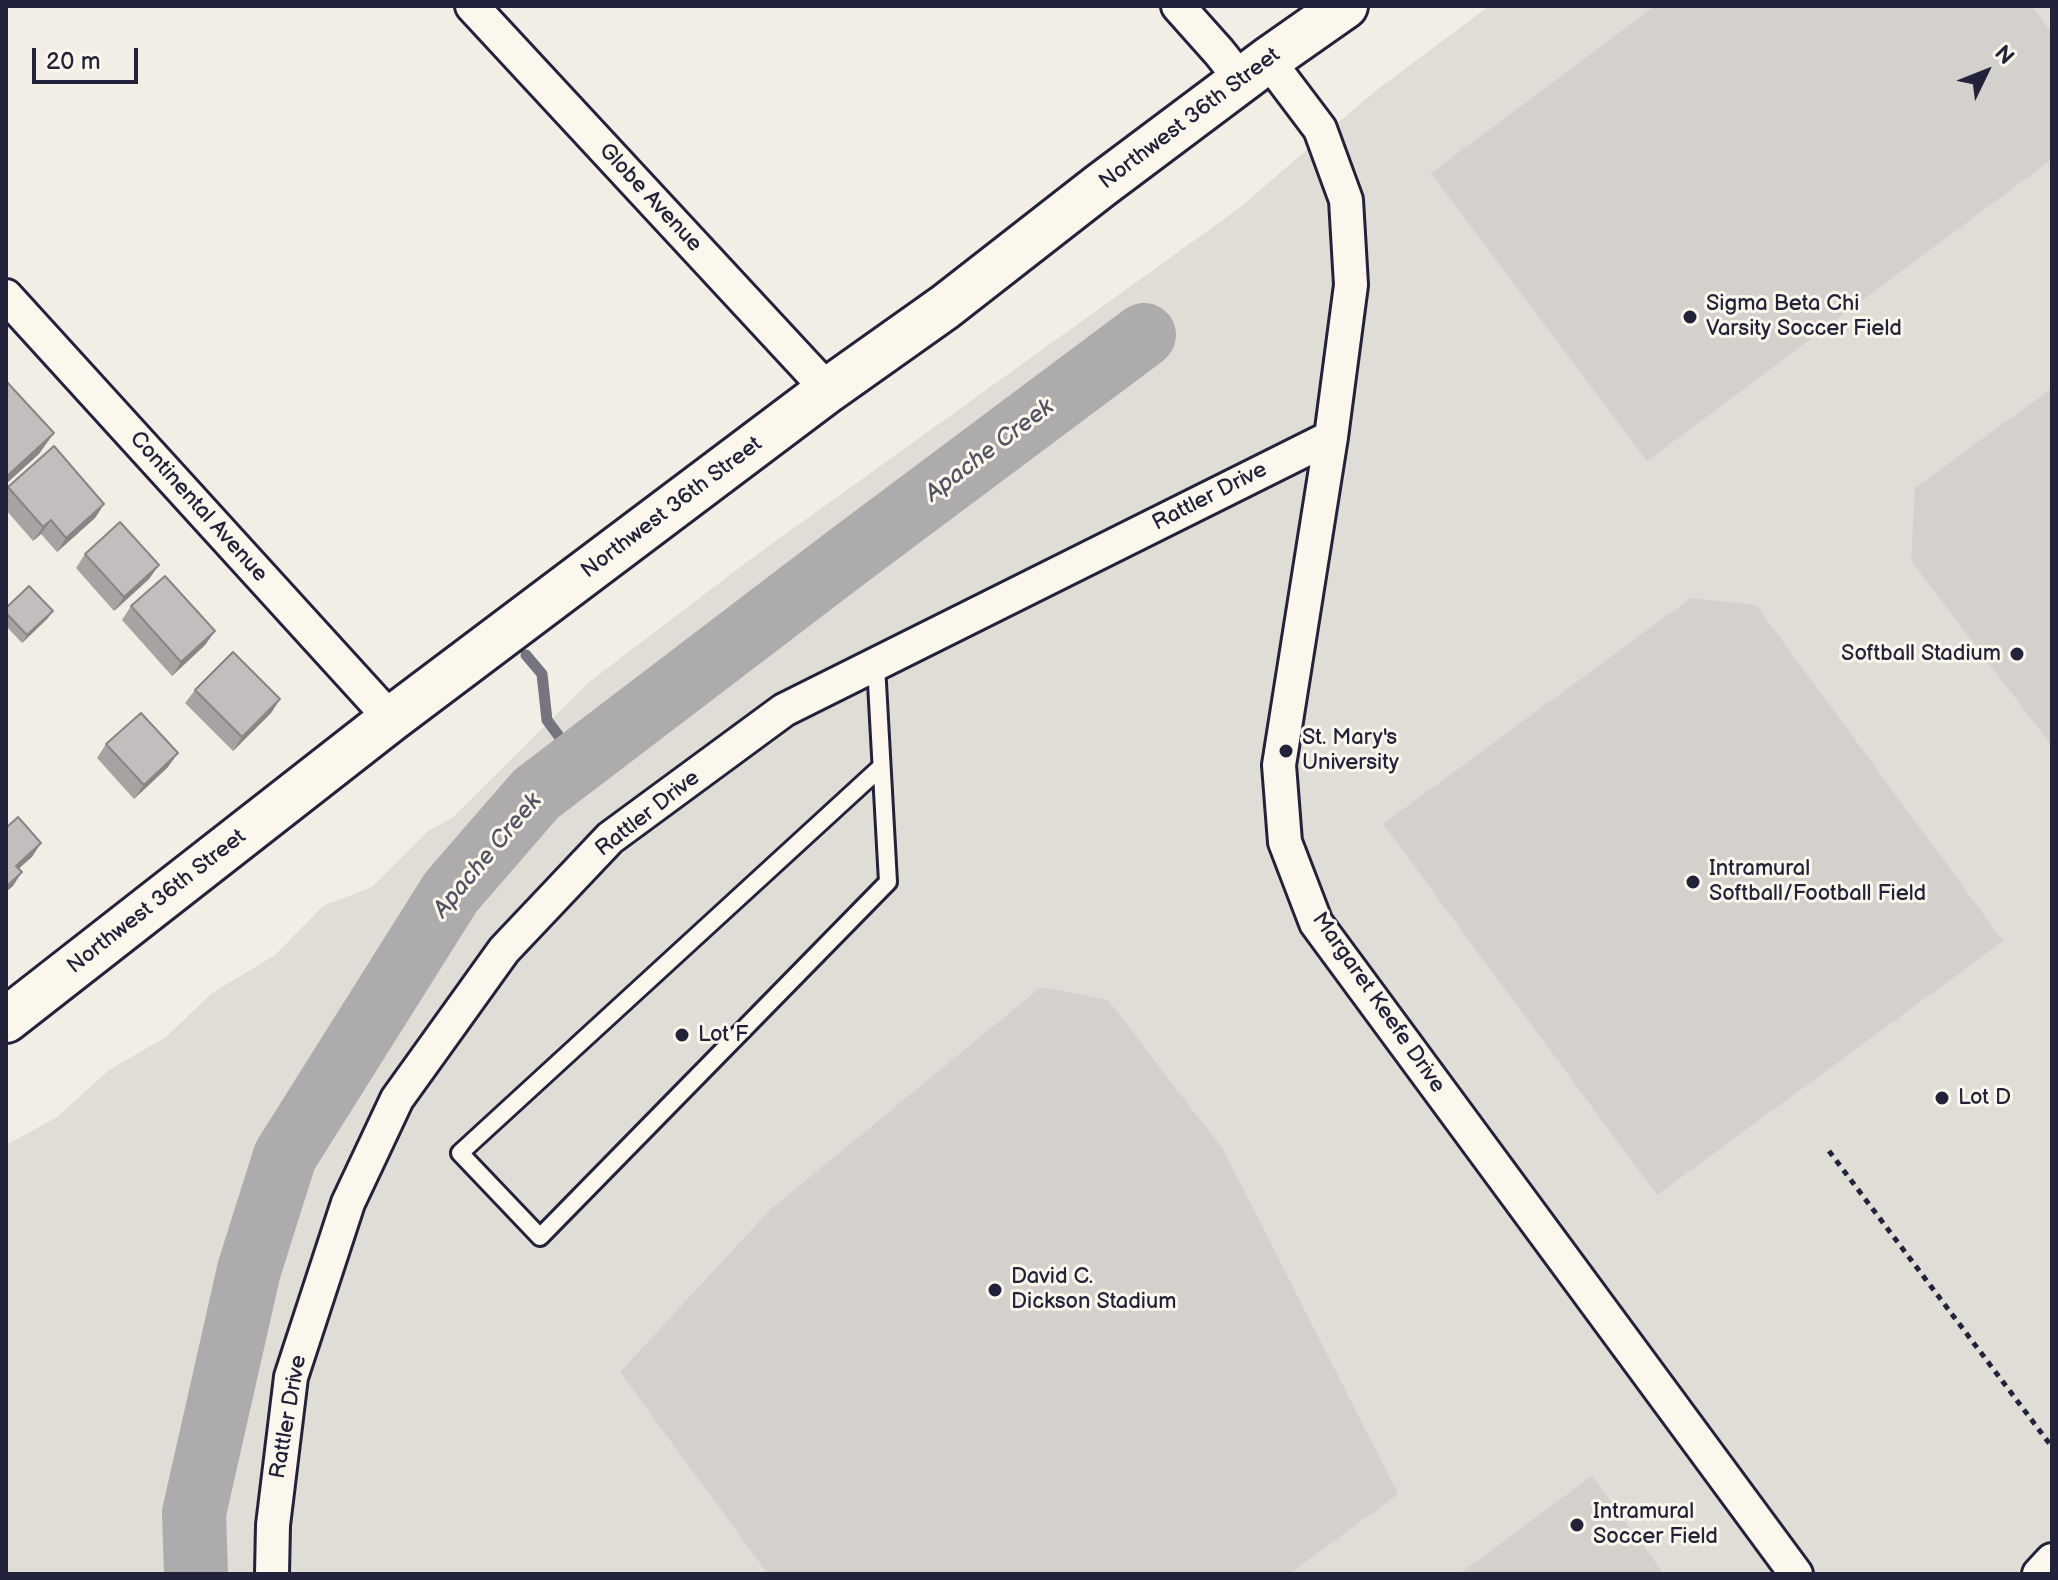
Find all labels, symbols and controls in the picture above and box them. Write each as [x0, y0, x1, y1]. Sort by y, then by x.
scale bar [36, 32, 142, 82]
north arrow [1946, 32, 2026, 112]
text: N [1988, 40, 2019, 71]
street label: Northwest 36th Street [1094, 42, 1286, 196]
text: 20 m [46, 47, 101, 76]
street label: Globe Avenue [593, 138, 707, 258]
place label: Sigma Beta Chi Varsity Soccer Field [1706, 291, 1902, 342]
marker: Sigma Beta Chi Varsity Soccer Field [1681, 308, 1699, 326]
water label: Apache Creek [920, 393, 1060, 509]
street label: Continental Avenue [123, 426, 273, 588]
street label: Northwest 36th Street [576, 431, 768, 585]
street label: Rattler Drive [1148, 457, 1272, 537]
place label: Softball Stadium [1841, 641, 2001, 667]
marker: Softball Stadium [2008, 645, 2026, 663]
place label: St. Mary's University [1302, 725, 1399, 776]
marker: St. Mary's University [1277, 742, 1295, 760]
street label: Rattler Drive [591, 765, 705, 863]
water label: Apache Creek [428, 788, 548, 924]
street label: Northwest 36th Street [62, 824, 252, 980]
place label: Intramural Softball/Football Field [1709, 856, 1926, 908]
marker: Intramural Softball/Football Field [1684, 873, 1702, 891]
street label: Margaret Keefe Drive [1306, 908, 1450, 1098]
place label: Lot F [698, 1022, 748, 1048]
marker: Lot F [673, 1026, 691, 1044]
place label: Lot D [1958, 1085, 2011, 1111]
marker: Lot D [1933, 1089, 1951, 1107]
place label: David C. Dickson Stadium [1011, 1264, 1176, 1316]
marker: David C. Dickson Stadium [986, 1281, 1004, 1299]
street label: Rattler Drive [265, 1353, 313, 1481]
place label: Intramural Soccer Field [1593, 1499, 1718, 1550]
marker: Intramural Soccer Field [1568, 1516, 1586, 1534]

